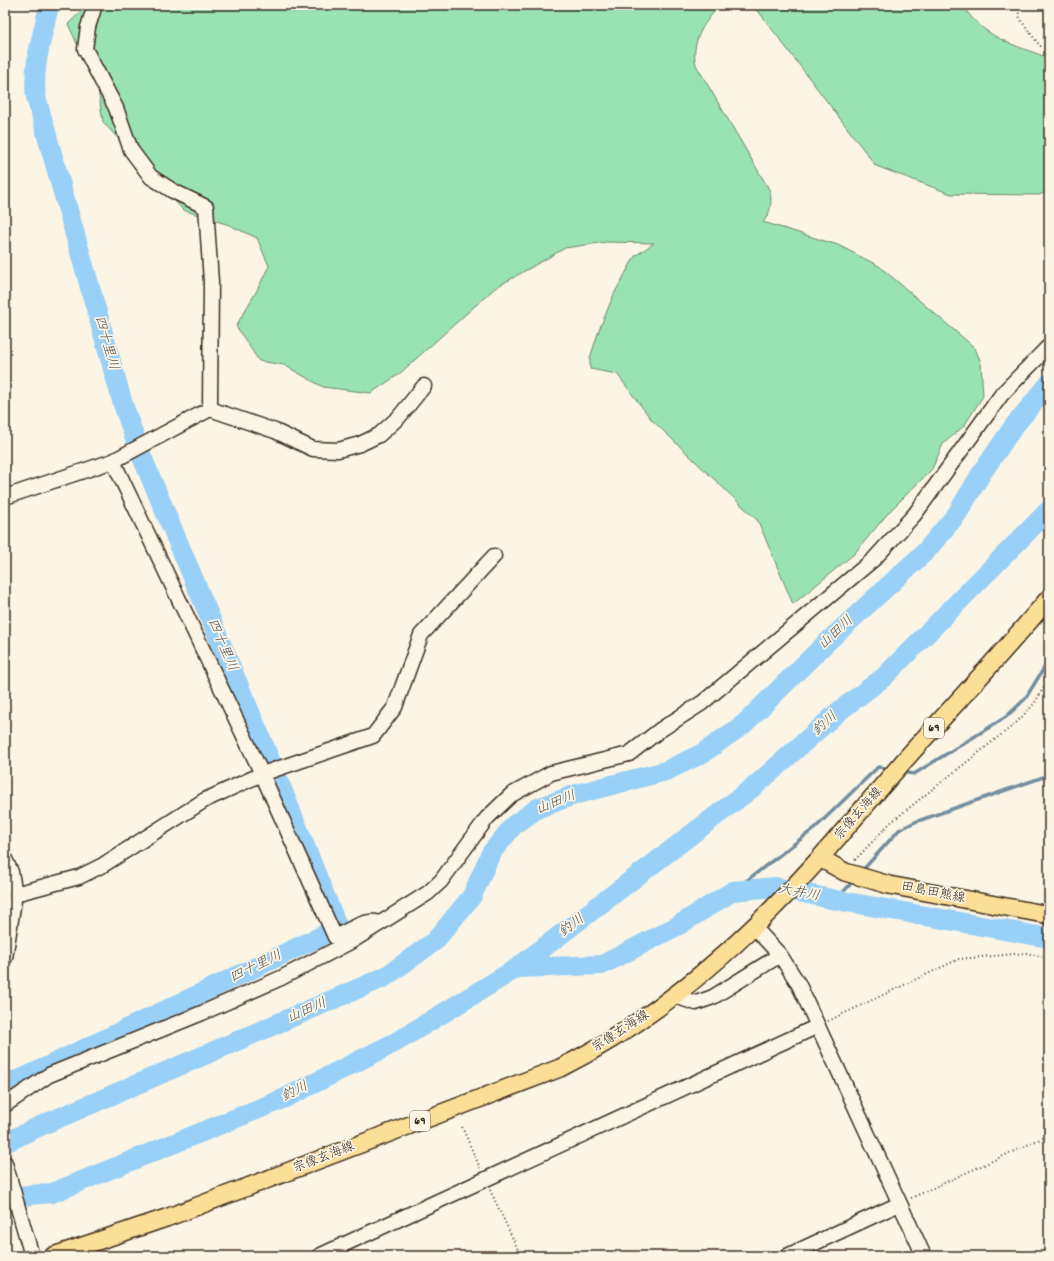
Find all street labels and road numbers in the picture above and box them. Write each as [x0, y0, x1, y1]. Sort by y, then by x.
road number: 69 [924, 718, 944, 738]
street label: 宗像玄海線 [831, 782, 888, 845]
street label: 田島田熊線 [899, 877, 968, 909]
street label: 宗像玄海線 [589, 1006, 654, 1058]
road number: 69 [410, 1111, 430, 1131]
street label: 宗像玄海線 [290, 1137, 359, 1179]

